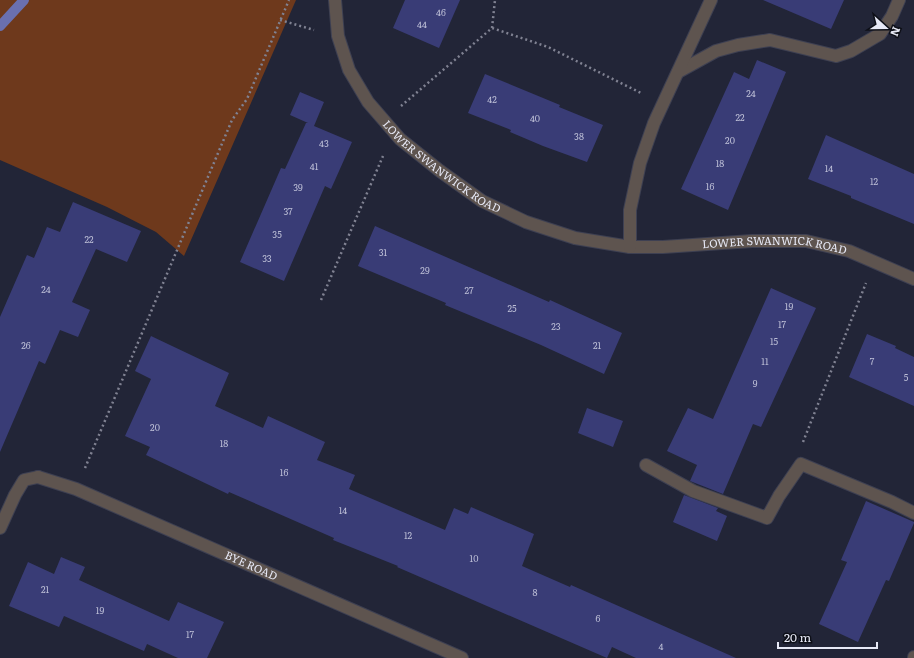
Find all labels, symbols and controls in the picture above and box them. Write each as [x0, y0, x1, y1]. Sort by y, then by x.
house number: 46 [436, 5, 446, 19]
north arrow [866, 8, 906, 48]
house number: 44 [417, 17, 427, 31]
text: N [887, 25, 905, 39]
house number: 24 [746, 86, 756, 100]
house number: 42 [487, 92, 497, 106]
house number: 22 [735, 110, 745, 124]
house number: 40 [530, 111, 540, 125]
street label: LOWER SWANWICK ROAD [380, 116, 504, 216]
house number: 38 [574, 129, 584, 143]
house number: 20 [725, 133, 735, 147]
house number: 43 [319, 136, 329, 150]
house number: 18 [716, 156, 724, 170]
house number: 41 [310, 159, 319, 173]
house number: 14 [825, 161, 833, 175]
house number: 12 [870, 174, 879, 188]
house number: 16 [706, 179, 714, 193]
house number: 39 [293, 180, 303, 194]
house number: 37 [283, 204, 293, 218]
house number: 35 [272, 227, 282, 241]
house number: 22 [84, 232, 94, 246]
street label: LOWER SWANWICK ROAD [702, 232, 849, 257]
house number: 31 [379, 245, 388, 259]
house number: 33 [262, 251, 272, 265]
house number: 29 [420, 263, 430, 277]
house number: 24 [41, 282, 51, 296]
house number: 27 [464, 283, 474, 297]
house number: 19 [785, 299, 793, 313]
house number: 25 [507, 301, 517, 315]
house number: 17 [778, 317, 786, 331]
house number: 23 [551, 319, 561, 333]
house number: 15 [770, 334, 779, 348]
house number: 26 [21, 338, 31, 352]
house number: 21 [593, 338, 601, 352]
house number: 11 [761, 354, 769, 368]
house number: 7 [870, 354, 875, 368]
house number: 5 [904, 370, 909, 384]
house number: 9 [753, 376, 758, 390]
house number: 20 [150, 420, 160, 434]
house number: 18 [220, 436, 228, 450]
house number: 16 [280, 465, 288, 479]
house number: 14 [339, 503, 347, 517]
house number: 12 [404, 528, 413, 542]
street label: BYE ROAD [223, 546, 280, 583]
house number: 10 [470, 551, 478, 565]
house number: 21 [41, 582, 49, 596]
house number: 8 [533, 585, 538, 599]
house number: 19 [96, 603, 104, 617]
house number: 6 [596, 611, 601, 625]
scale bar [778, 624, 877, 650]
house number: 17 [186, 627, 194, 641]
text: 20 m [784, 628, 811, 646]
house number: 4 [659, 639, 664, 653]

